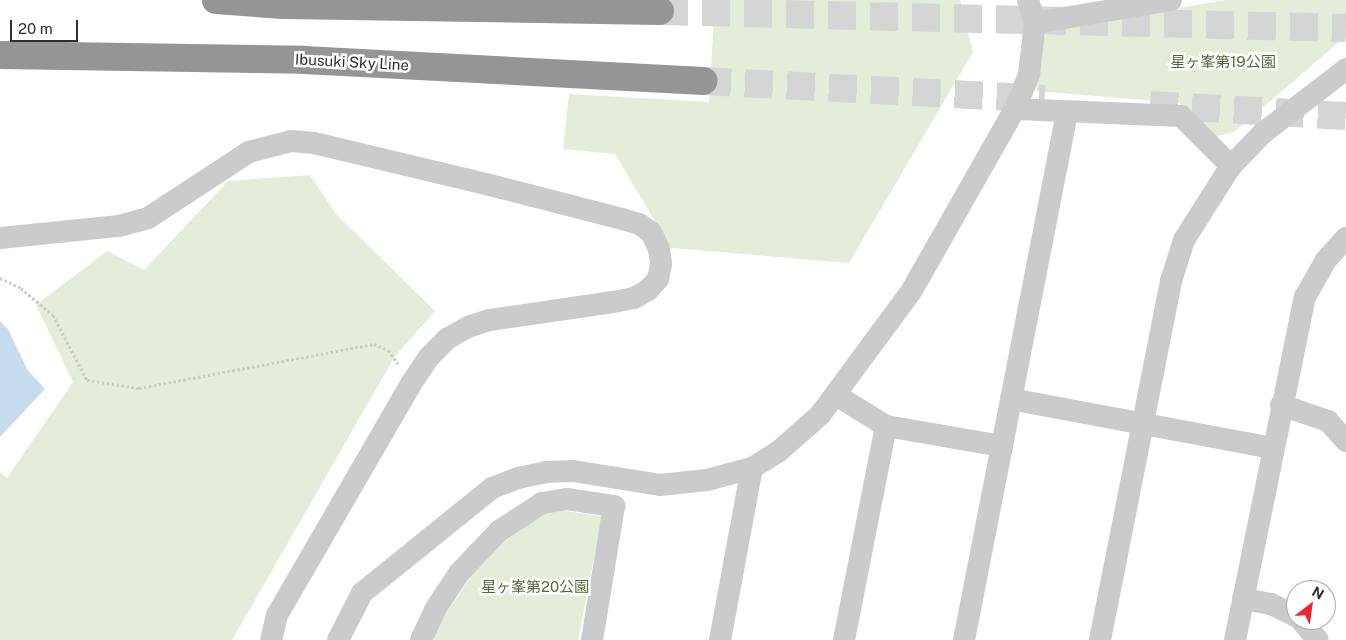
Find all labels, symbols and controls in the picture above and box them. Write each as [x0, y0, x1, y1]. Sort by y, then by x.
scale bar [12, 10, 80, 42]
text: 20 m [18, 20, 53, 37]
street label: Ibusuki Sky Line [295, 50, 409, 74]
park label: 星ヶ峯第19公園 [1170, 53, 1276, 71]
park label: 星ヶ峯第20公園 [481, 578, 589, 596]
north arrow [1286, 580, 1336, 630]
text: N [1309, 583, 1327, 603]

